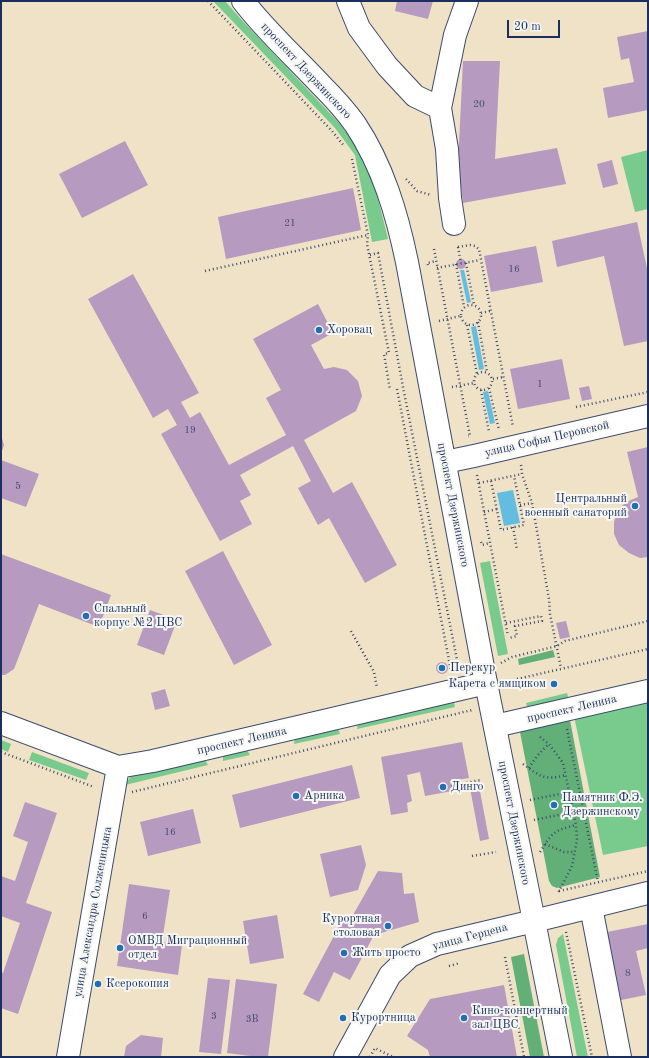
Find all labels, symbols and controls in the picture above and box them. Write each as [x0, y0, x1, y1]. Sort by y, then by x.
scale bar [509, 12, 562, 38]
street label: проспект Дзержинского [258, 20, 354, 122]
text: 20 m [514, 21, 541, 33]
house number: 20 [473, 98, 485, 110]
house number: 21 [284, 217, 296, 229]
house number: 16 [508, 263, 520, 275]
place label: Хоровац [327, 323, 372, 337]
marker: Хоровац [314, 325, 324, 335]
house number: 1 [537, 378, 543, 390]
street label: улица Софьи Перовской [483, 418, 611, 460]
house number: 19 [184, 424, 196, 436]
street label: проспект Дзержинского [434, 442, 472, 568]
house number: 5 [15, 480, 21, 492]
place label: Центральный военный санаторий [524, 492, 627, 520]
marker: Центральный военный санаторий [630, 501, 640, 511]
place label: Спальный корпус №2 ЦВС [94, 602, 182, 630]
marker: Спальный корпус №2 ЦВС [81, 611, 91, 621]
place label: Перекур [450, 661, 495, 675]
marker: Перекур [437, 663, 447, 673]
place label: Карета с ямщиком [448, 677, 546, 691]
marker: Карета с ямщиком [549, 679, 559, 689]
street label: проспект Ленина [526, 692, 618, 726]
street label: проспект Ленина [196, 724, 288, 758]
street label: проспект Дзержинского [495, 760, 533, 886]
place label: Динго [451, 780, 483, 794]
marker: Динго [438, 782, 448, 792]
place label: Арника [304, 789, 344, 803]
marker: Арника [291, 791, 301, 801]
place label: Памятник Ф.Э. Дзержинскому [562, 791, 643, 819]
marker: Памятник Ф.Э. Дзержинскому [549, 800, 559, 810]
street label: улица Александра Солженицына [71, 825, 115, 999]
house number: 16 [164, 826, 176, 838]
house number: 6 [142, 910, 148, 922]
place label: Курортная столовая [322, 912, 380, 940]
street label: улица Герцена [431, 920, 509, 954]
marker: Курортная столовая [383, 921, 393, 931]
place label: ОМВД Миграционный отдел [128, 934, 247, 962]
marker: ОМВД Миграционный отдел [115, 943, 125, 953]
place label: Жить просто [352, 946, 421, 960]
marker: Жить просто [339, 948, 349, 958]
house number: 8 [625, 967, 631, 979]
place label: Ксерокопия [106, 977, 169, 991]
marker: Ксерокопия [93, 979, 103, 989]
place label: Кино-концертный зал ЦВС [472, 1004, 568, 1032]
house number: 3 [211, 1010, 217, 1022]
place label: Курортница [351, 1011, 416, 1025]
house number: 3В [246, 1013, 258, 1025]
marker: Курортница [338, 1013, 348, 1023]
marker: Кино-концертный зал ЦВС [459, 1013, 469, 1023]

